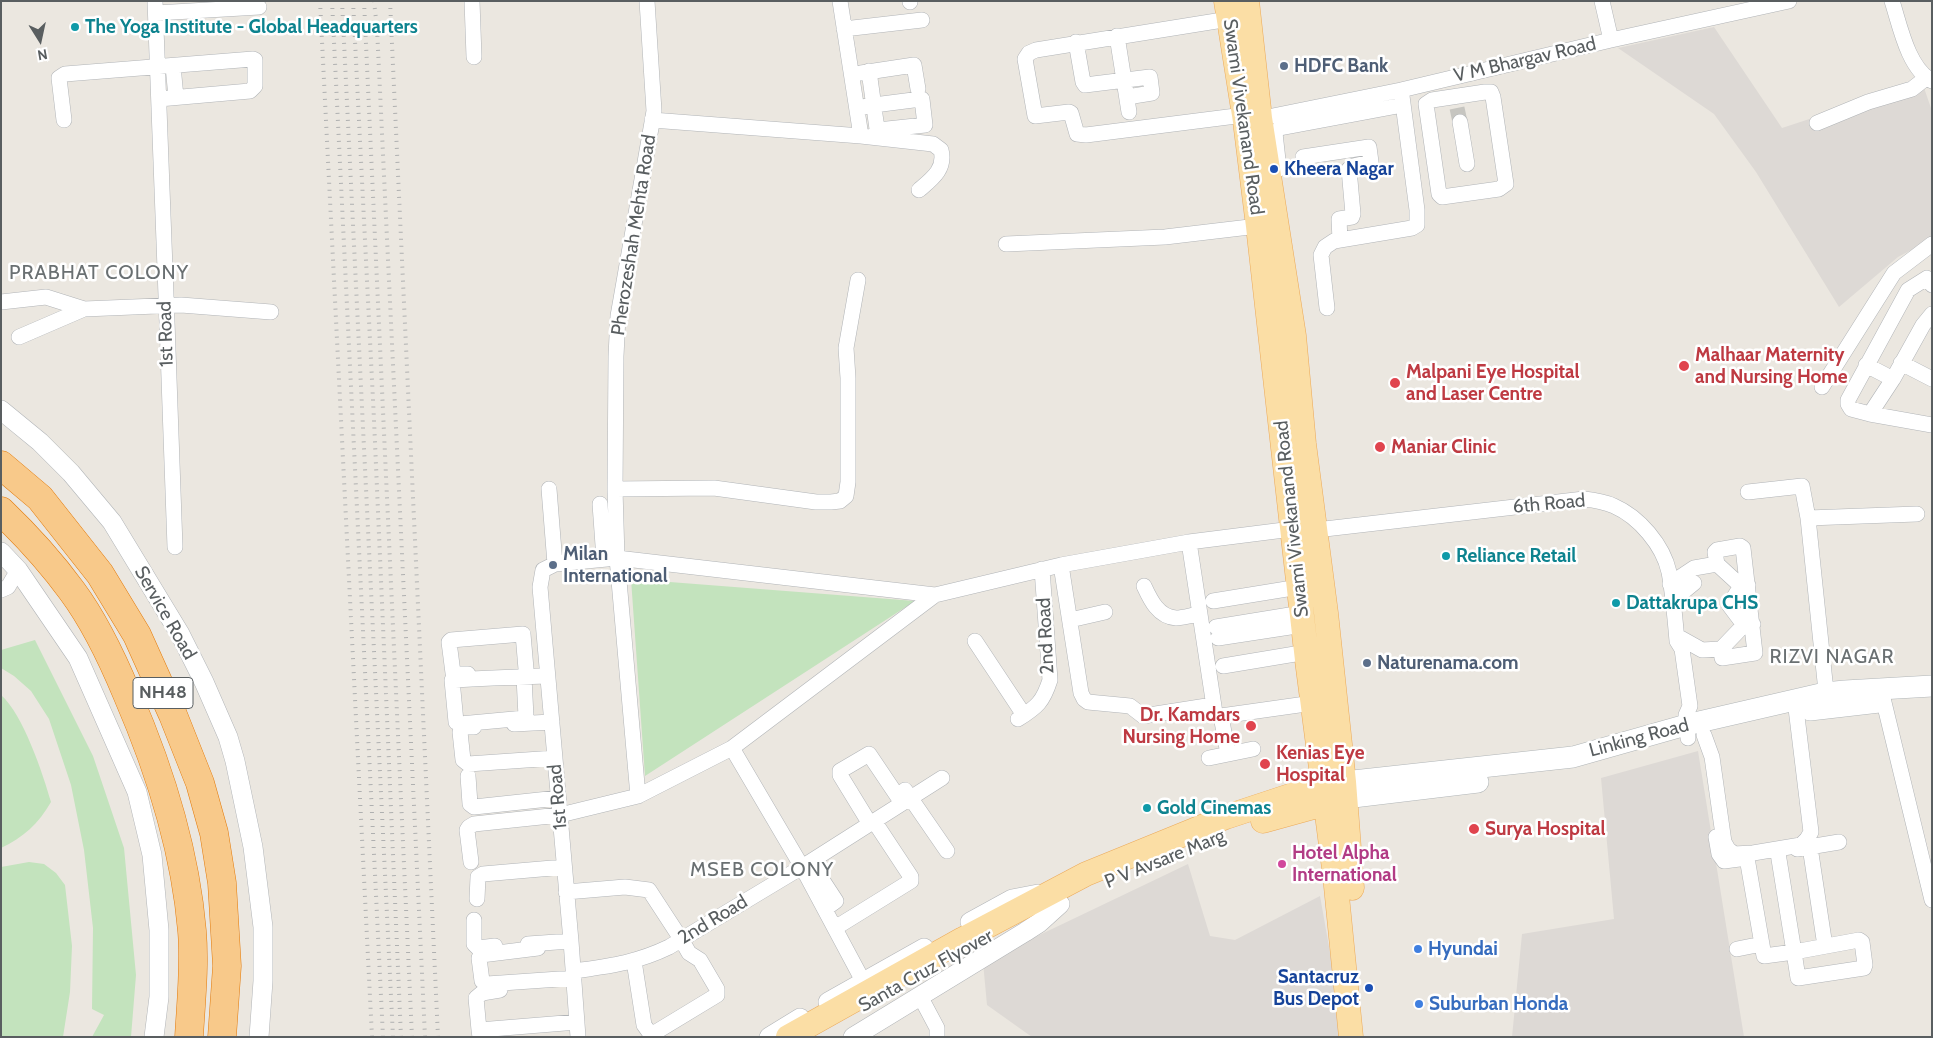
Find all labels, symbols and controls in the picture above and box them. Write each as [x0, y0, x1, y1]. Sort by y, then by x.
north arrow [15, 15, 65, 65]
place label: The Yoga Institute - Global Headquarters [85, 16, 418, 38]
street label: Swami Vivekanand Road [1218, 17, 1268, 217]
marker: The Yoga Institute - Global Headquarters [69, 21, 81, 33]
street label: V M Bhargav Road [1452, 33, 1598, 87]
text: N [36, 45, 49, 64]
place label: HDFC Bank [1294, 55, 1388, 77]
marker: HDFC Bank [1278, 60, 1290, 72]
street label: Pherozeshah Mehta Road [607, 133, 661, 337]
place label: Kheera Nagar [1284, 158, 1394, 180]
marker: Kheera Nagar [1268, 163, 1280, 175]
district label: PRABHAT COLONY [7, 261, 191, 285]
street label: 1st Road [153, 301, 179, 367]
place label: Malhaar Maternity and Nursing Home [1695, 344, 1848, 388]
marker: Malhaar Maternity and Nursing Home [1677, 359, 1691, 373]
place label: Malpani Eye Hospital and Laser Centre [1406, 361, 1580, 405]
marker: Malpani Eye Hospital and Laser Centre [1388, 376, 1402, 390]
street label: Swami Vivekanand Road [1270, 419, 1314, 619]
place label: Maniar Clinic [1391, 436, 1496, 458]
marker: Maniar Clinic [1373, 440, 1387, 454]
street label: 6th Road [1512, 489, 1586, 519]
place label: Milan International [563, 543, 668, 587]
place label: Reliance Retail [1456, 545, 1576, 567]
marker: Reliance Retail [1440, 550, 1452, 562]
marker: Milan International [547, 559, 559, 571]
street label: Service Road [129, 562, 201, 664]
place label: Dattakrupa CHS [1626, 592, 1758, 614]
street label: 2nd Road [1033, 597, 1059, 675]
marker: Dattakrupa CHS [1610, 597, 1622, 609]
district label: RIZVI NAGAR [1768, 645, 1896, 669]
place label: Naturenama.com [1377, 652, 1519, 674]
marker: Naturenama.com [1361, 657, 1373, 669]
road number: NH48 [133, 678, 193, 708]
place label: Dr. Kamdars Nursing Home [1122, 704, 1240, 748]
street label: Linking Road [1587, 714, 1691, 762]
marker: Dr. Kamdars Nursing Home [1244, 719, 1258, 733]
place label: Kenias Eye Hospital [1276, 742, 1364, 786]
marker: Kenias Eye Hospital [1258, 757, 1272, 771]
street label: 1st Road [544, 763, 572, 831]
place label: Gold Cinemas [1157, 797, 1271, 819]
marker: Gold Cinemas [1141, 802, 1153, 814]
place label: Surya Hospital [1485, 818, 1605, 840]
marker: Surya Hospital [1467, 822, 1481, 836]
street label: P V Avsare Marg [1101, 824, 1229, 894]
place label: Hotel Alpha International [1292, 842, 1397, 886]
district label: MSEB COLONY [689, 858, 835, 882]
marker: Hotel Alpha International [1276, 858, 1288, 870]
street label: 2nd Road [674, 891, 752, 949]
street label: Santa Cruz Flyover [855, 925, 997, 1017]
place label: Hyundai [1428, 938, 1498, 960]
marker: Hyundai [1412, 943, 1424, 955]
place label: Santacruz Bus Depot [1273, 966, 1359, 1010]
marker: Santacruz Bus Depot [1363, 982, 1375, 994]
place label: Suburban Honda [1429, 993, 1568, 1015]
marker: Suburban Honda [1413, 998, 1425, 1010]

